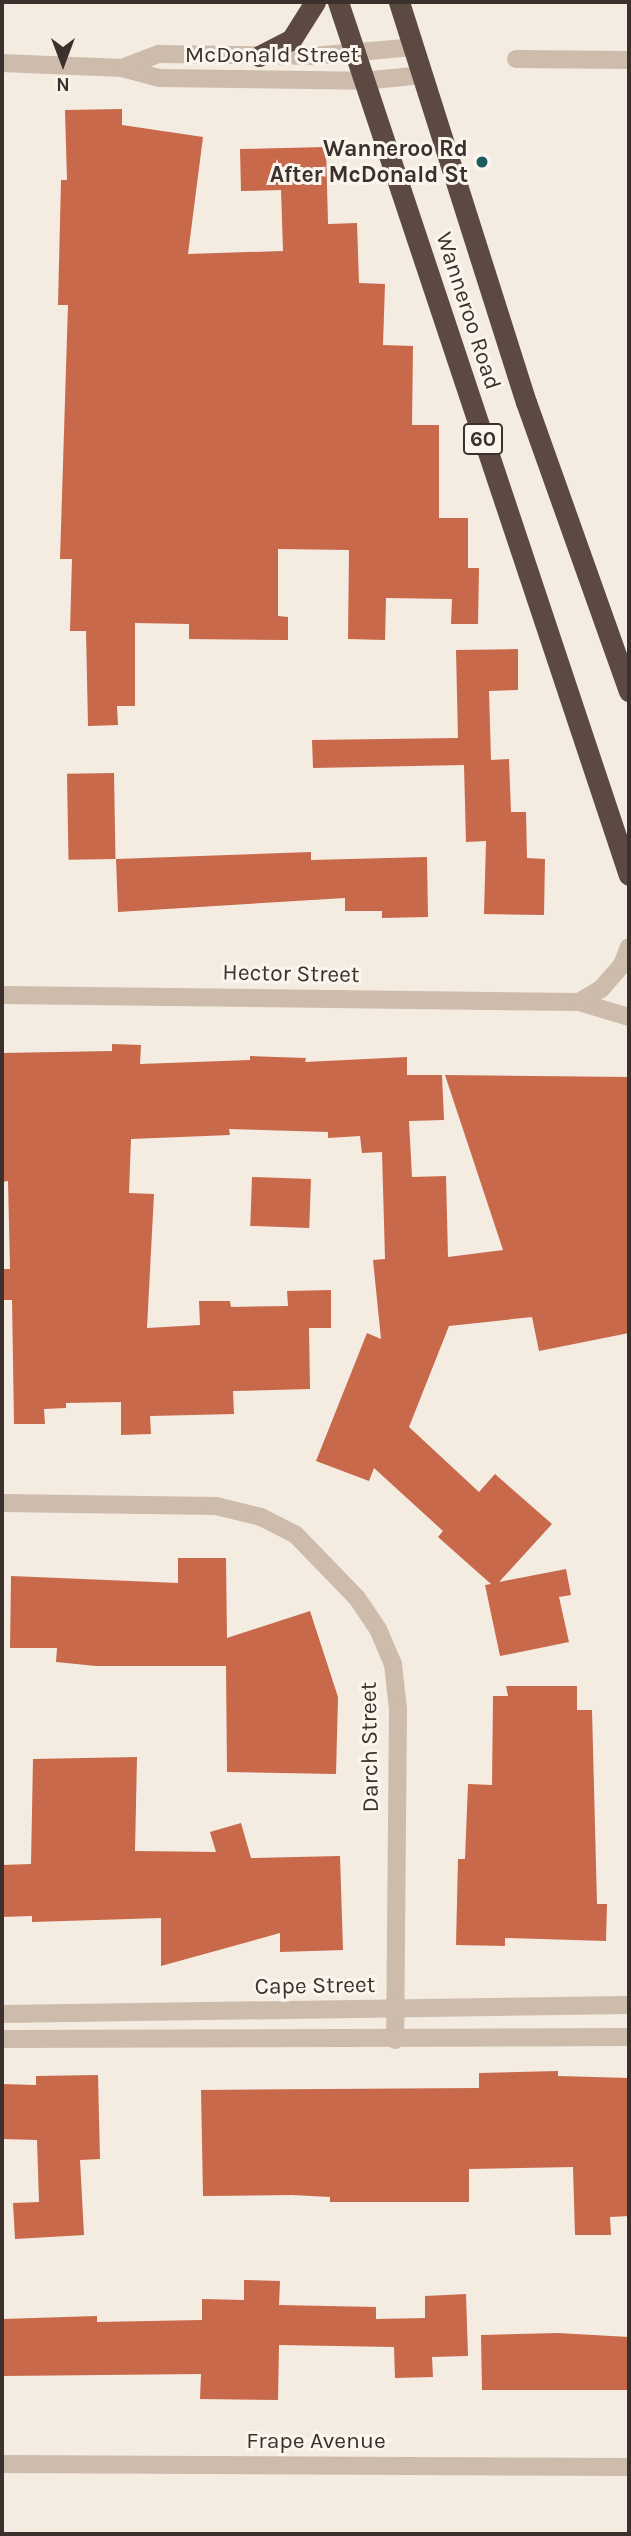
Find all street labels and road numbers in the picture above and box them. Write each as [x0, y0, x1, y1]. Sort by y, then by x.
street label: McDonald Street [185, 41, 359, 69]
street label: Wanneroo Road [430, 229, 506, 393]
road number: 60 [462, 422, 504, 457]
street label: Hector Street [222, 959, 360, 989]
street label: Darch Street [355, 1682, 385, 1812]
street label: Cape Street [254, 1971, 376, 2001]
street label: Frape Avenue [246, 2427, 386, 2455]

